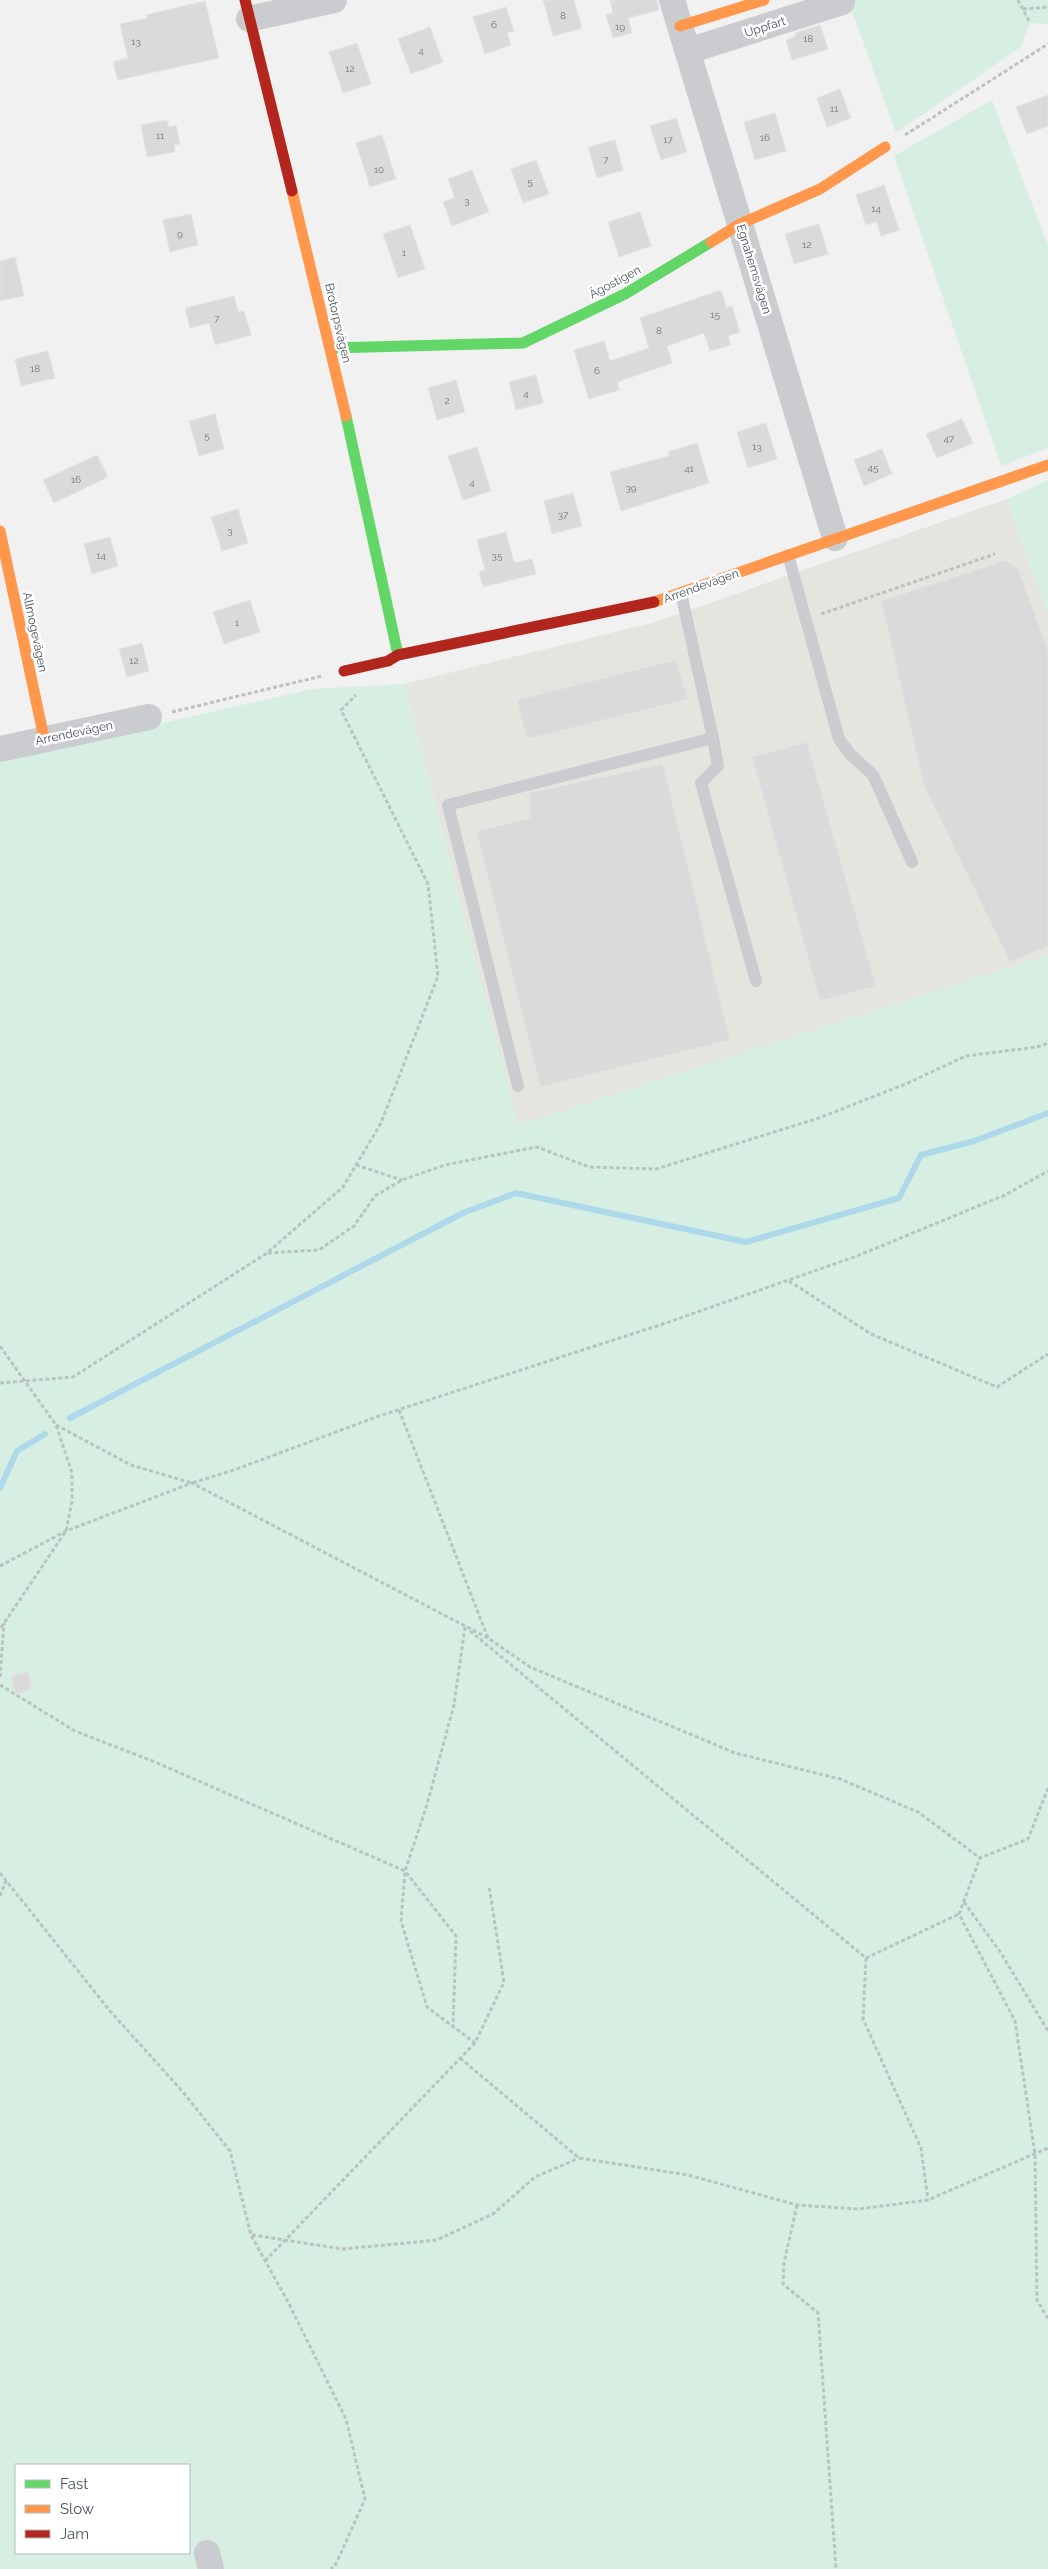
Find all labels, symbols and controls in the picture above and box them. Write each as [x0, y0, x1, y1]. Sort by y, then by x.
house number: 8 [560, 10, 566, 21]
street label: Uppfart [743, 14, 787, 40]
house number: 6 [491, 19, 497, 30]
house number: 19 [615, 21, 625, 32]
house number: 18 [803, 33, 813, 44]
house number: 13 [131, 36, 141, 47]
house number: 4 [418, 45, 424, 56]
house number: 12 [345, 63, 355, 74]
house number: 11 [830, 103, 839, 114]
house number: 11 [156, 130, 165, 141]
house number: 16 [760, 132, 770, 143]
house number: 17 [663, 134, 673, 145]
house number: 7 [603, 154, 609, 165]
house number: 10 [374, 164, 384, 175]
house number: 5 [527, 176, 533, 187]
house number: 3 [464, 195, 470, 206]
house number: 14 [871, 203, 881, 214]
street label: Egnahemsvägen [734, 222, 774, 316]
house number: 9 [177, 228, 183, 239]
house number: 12 [802, 239, 812, 250]
house number: 1 [402, 247, 407, 258]
street label: Ägostigen [587, 263, 643, 301]
street label: Brotorpsvägen [322, 282, 354, 364]
house number: 15 [710, 309, 720, 320]
house number: 7 [214, 313, 220, 324]
house number: 8 [656, 325, 662, 336]
house number: 18 [30, 363, 40, 374]
house number: 6 [594, 365, 600, 376]
house number: 4 [523, 388, 529, 399]
house number: 2 [444, 395, 450, 406]
house number: 5 [204, 430, 210, 441]
house number: 47 [944, 433, 955, 444]
house number: 13 [752, 441, 762, 452]
house number: 45 [868, 462, 879, 473]
house number: 41 [684, 463, 695, 474]
house number: 16 [71, 474, 81, 485]
house number: 4 [469, 477, 475, 488]
house number: 39 [625, 482, 637, 493]
house number: 37 [558, 509, 569, 520]
house number: 3 [227, 525, 233, 536]
house number: 14 [96, 550, 106, 561]
house number: 35 [492, 550, 503, 561]
street label: Arrendevägen [662, 566, 740, 606]
street label: Allmogevägen [20, 591, 50, 673]
house number: 1 [235, 617, 240, 628]
house number: 12 [129, 655, 139, 666]
street label: Arrendevägen [34, 718, 114, 748]
legend [15, 2464, 190, 2554]
text: Fast [60, 2475, 88, 2493]
text: Slow [60, 2500, 94, 2518]
text: Jam [60, 2525, 89, 2543]

